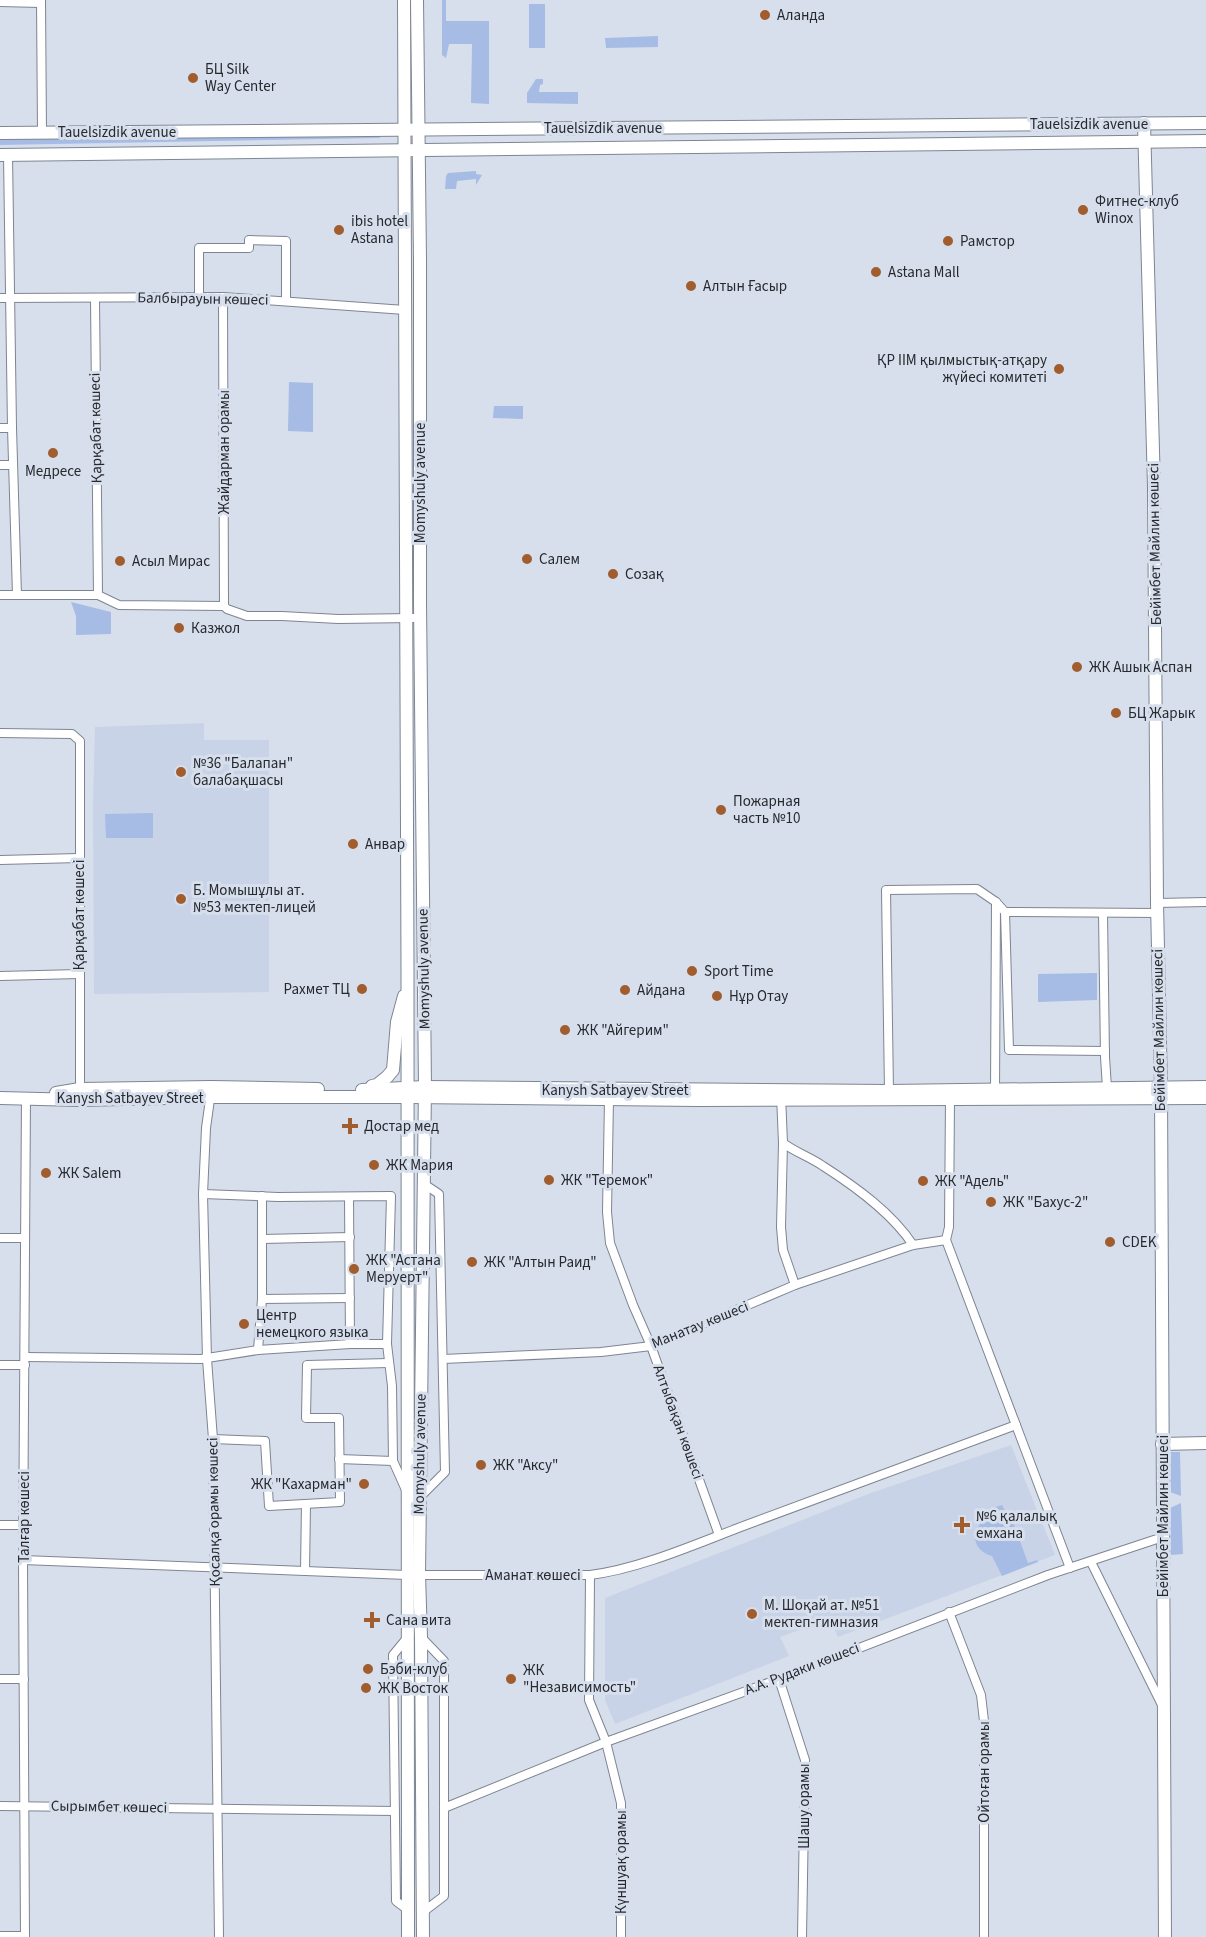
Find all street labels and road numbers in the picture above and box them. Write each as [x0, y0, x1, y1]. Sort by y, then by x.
street label: Tauelsizdik avenue [1030, 114, 1148, 135]
street label: Tauelsizdik avenue [544, 118, 662, 139]
street label: Tauelsizdik avenue [58, 122, 176, 143]
street label: Балбырауын көшесі [137, 287, 269, 311]
street label: Қарқабат көшесі [85, 372, 107, 484]
street label: Жайдарман орамы [214, 390, 235, 514]
street label: Momyshuly avenue [410, 423, 431, 543]
street label: Бейімбет Майлин көшесі [1143, 463, 1167, 625]
street label: Қарқабат көшесі [69, 860, 90, 970]
street label: Momyshuly avenue [412, 908, 436, 1030]
street label: Бейімбет Майлин көшесі [1147, 949, 1171, 1111]
street label: Kanysh Satbayev Street [541, 1080, 689, 1101]
street label: Kanysh Satbayev Street [56, 1088, 204, 1109]
street label: Манатау көшесі [648, 1296, 752, 1354]
street label: Алтыбақан көшесі [648, 1362, 708, 1482]
street label: Momyshuly avenue [408, 1393, 432, 1515]
street label: Бейімбет Майлин көшесі [1153, 1435, 1174, 1597]
street label: Қосалқа орамы көшесі [202, 1437, 226, 1587]
street label: Талғар көшесі [14, 1471, 35, 1563]
street label: Аманат көшесі [485, 1565, 581, 1586]
street label: А.А. Рудаки көшесі [742, 1637, 862, 1701]
street label: Ойтоған орамы [974, 1721, 995, 1823]
street label: Шашу орамы [794, 1763, 815, 1849]
street label: Сырымбет көшесі [51, 1795, 167, 1819]
street label: Күншуақ орамы [611, 1810, 632, 1914]

